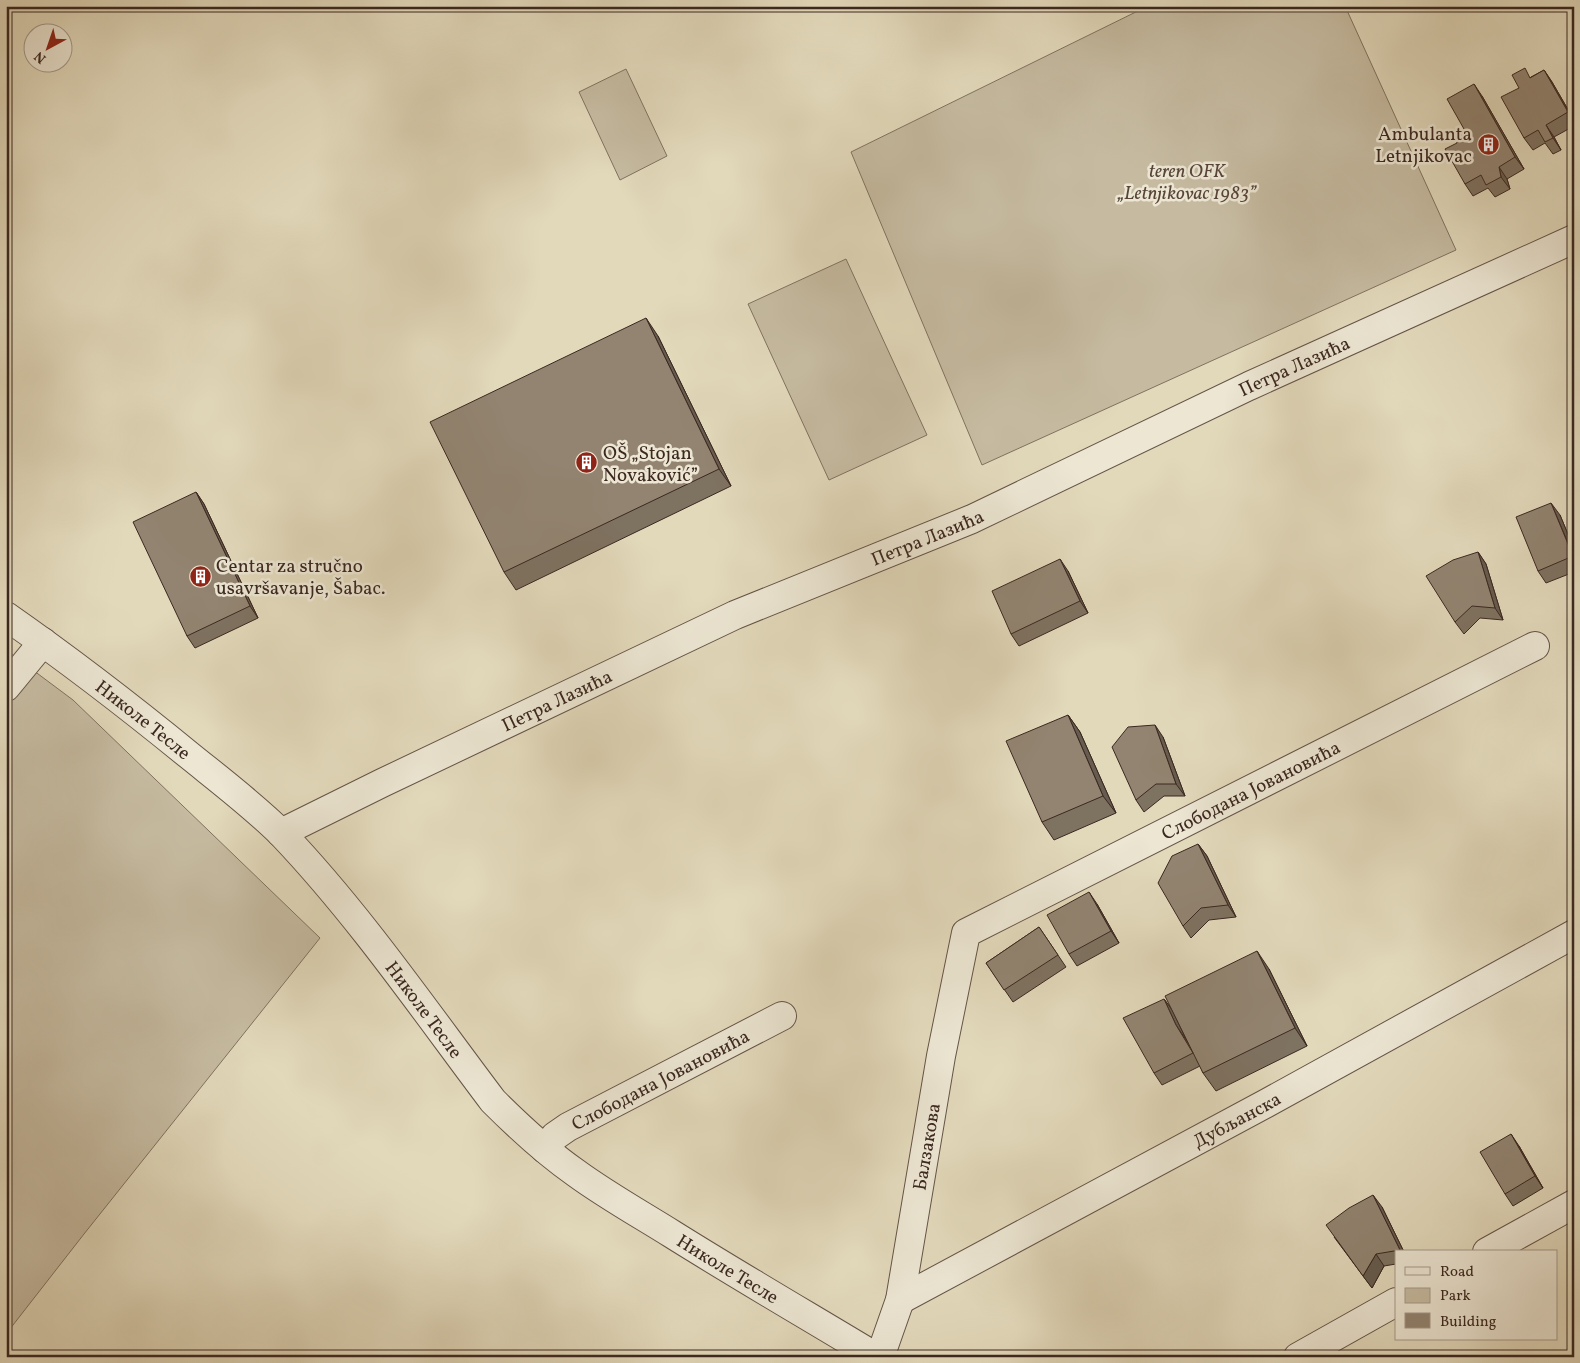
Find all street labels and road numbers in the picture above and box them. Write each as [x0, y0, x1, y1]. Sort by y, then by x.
street label: Петра Лазића [1235, 331, 1355, 404]
street label: Петра Лазића [868, 504, 989, 574]
street label: Петра Лазића [498, 664, 617, 739]
street label: Николе Тесле [89, 675, 196, 767]
street label: Слободана Јовановића [1157, 735, 1345, 847]
street label: Николе Тесле [378, 956, 468, 1064]
street label: Слободана Јовановића [567, 1024, 755, 1138]
street label: Дубљанска [1189, 1087, 1286, 1155]
street label: Балзакова [908, 1101, 948, 1193]
street label: Николе Тесле [671, 1229, 783, 1311]

